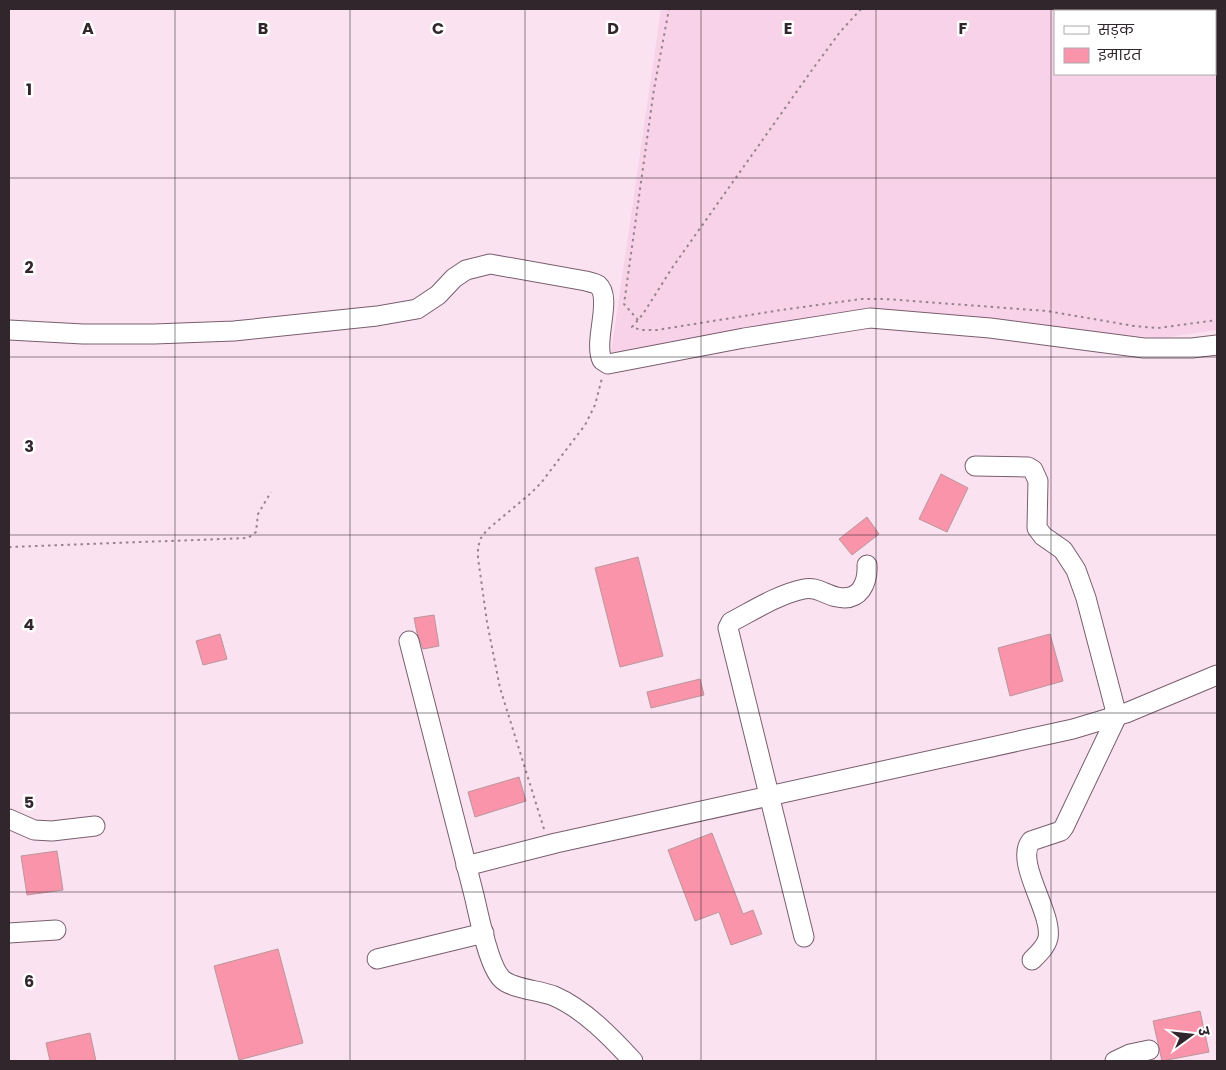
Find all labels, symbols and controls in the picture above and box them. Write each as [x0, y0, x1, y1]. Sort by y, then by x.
legend [1054, 10, 1216, 75]
text: A [82, 17, 94, 40]
text: B [258, 17, 268, 40]
text: C [432, 17, 444, 40]
text: D [607, 17, 619, 40]
text: E [784, 17, 792, 40]
text: F [959, 17, 968, 40]
text: सड़क [1097, 19, 1135, 40]
text: इमारत [1097, 44, 1142, 65]
text: 1 [26, 78, 32, 101]
text: 2 [24, 256, 34, 279]
text: 3 [24, 435, 34, 458]
text: 4 [24, 613, 35, 636]
text: 5 [24, 791, 34, 814]
text: 6 [24, 970, 34, 993]
north arrow [1166, 1010, 1216, 1060]
text: उ [1193, 1024, 1215, 1039]

